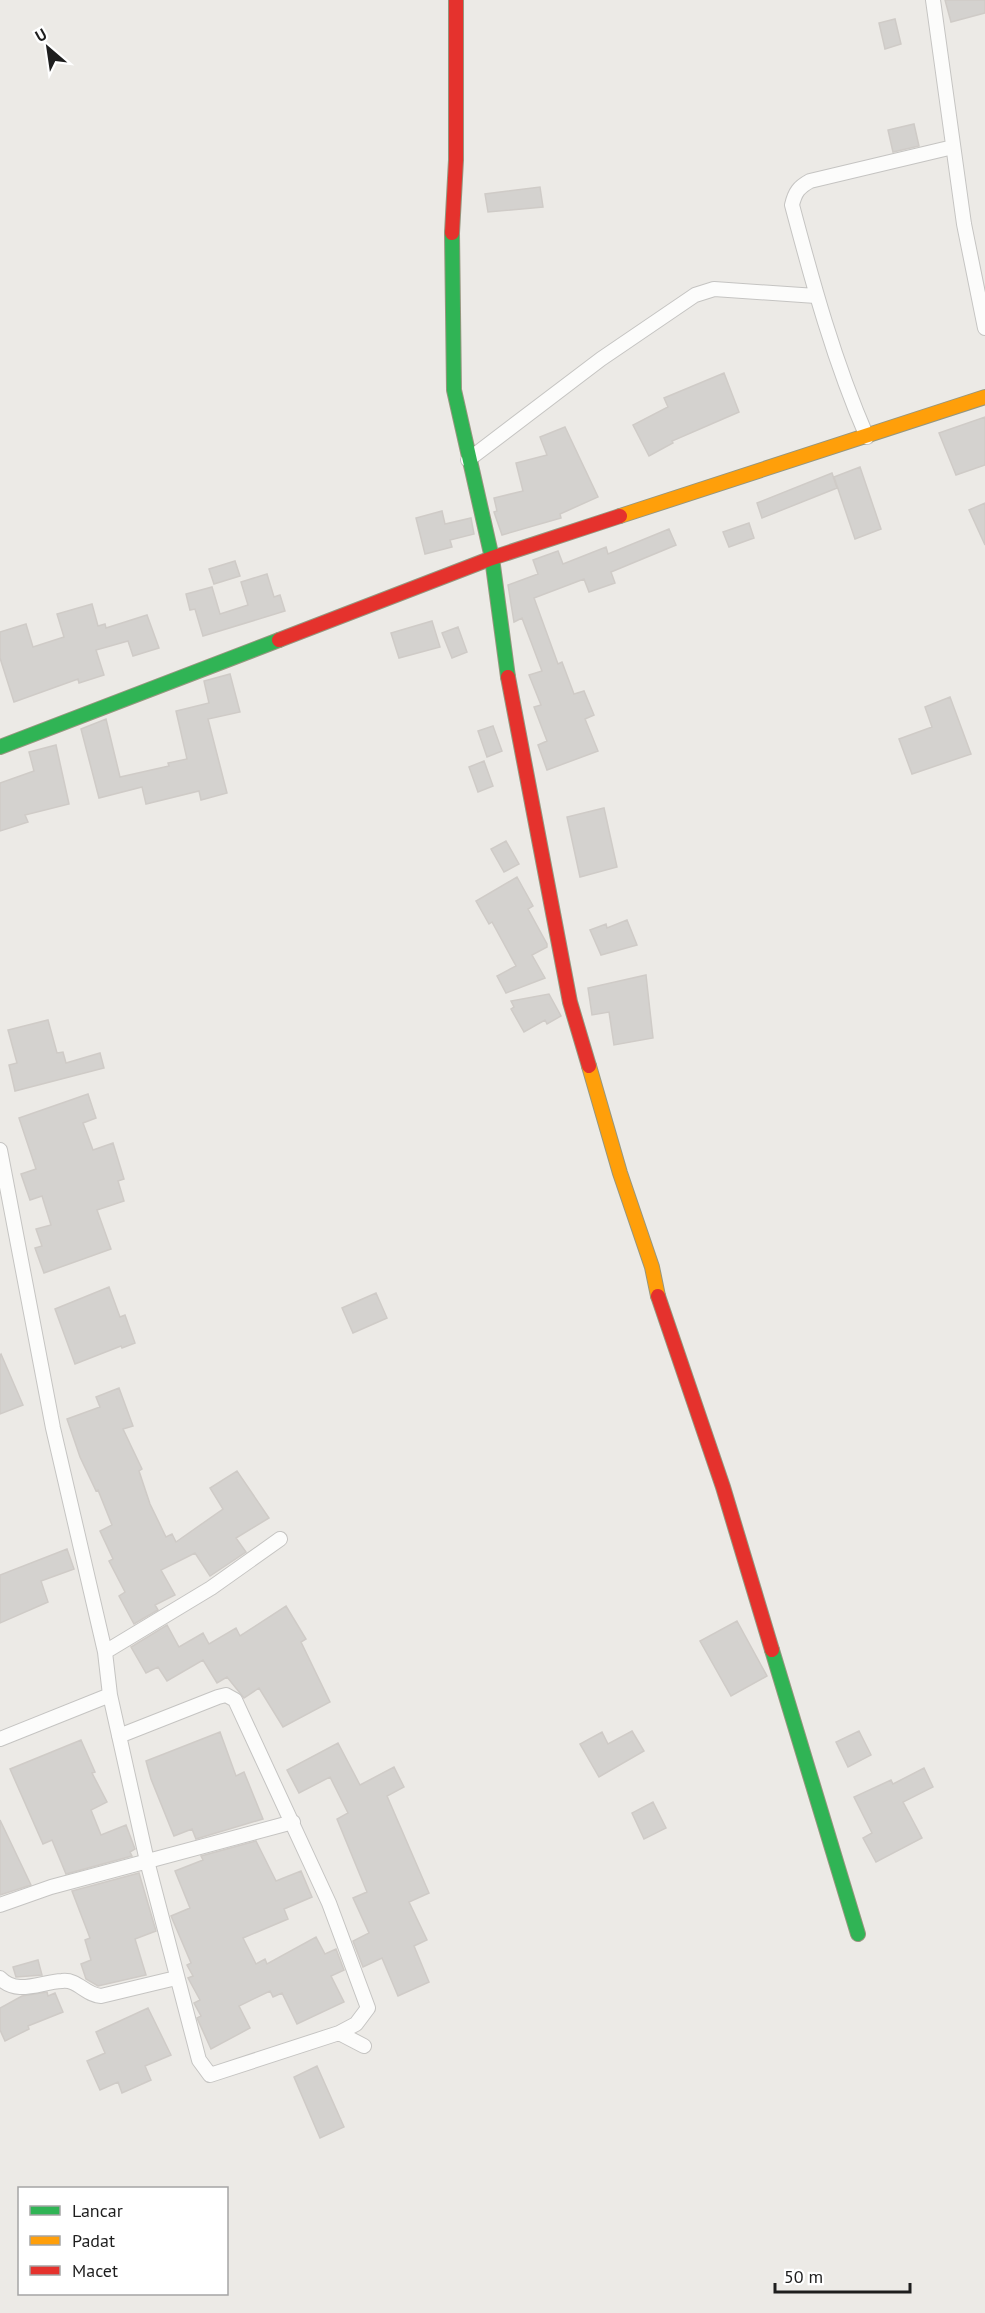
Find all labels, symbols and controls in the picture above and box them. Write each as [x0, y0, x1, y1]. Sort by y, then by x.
north arrow [18, 18, 78, 78]
text: U [31, 24, 50, 46]
legend [18, 2187, 228, 2295]
text: Lancar [72, 2199, 123, 2222]
text: Padat [72, 2229, 115, 2252]
scale bar [775, 2256, 910, 2294]
text: Macet [72, 2259, 118, 2282]
text: 50 m [784, 2265, 823, 2288]

